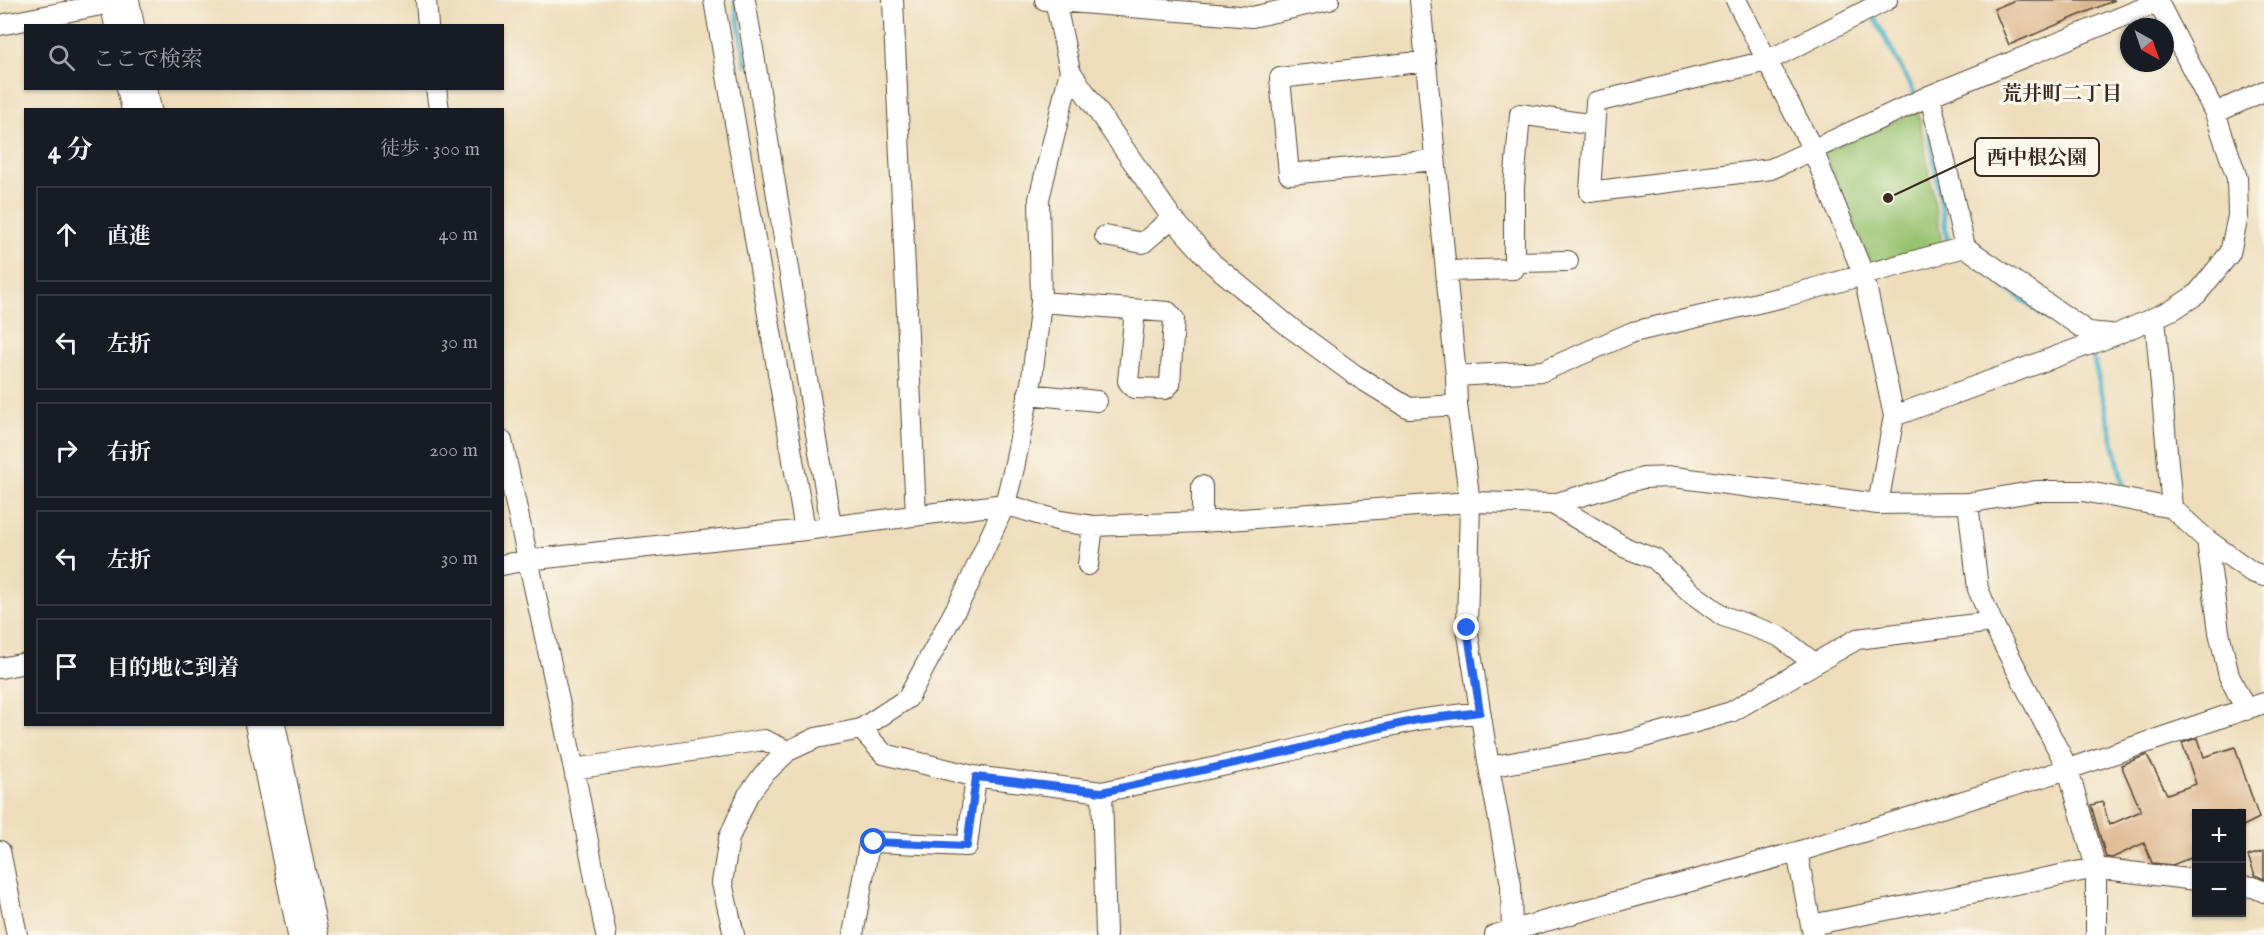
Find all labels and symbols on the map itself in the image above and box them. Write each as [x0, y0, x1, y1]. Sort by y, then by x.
north arrow [2120, 18, 2174, 72]
district label: 荒井町二丁目 [2002, 82, 2122, 107]
callout: 西中根公園 [1975, 138, 2099, 176]
text: 西中根公園 [1987, 146, 2087, 171]
route end [1453, 614, 1479, 640]
route start [860, 828, 886, 854]

